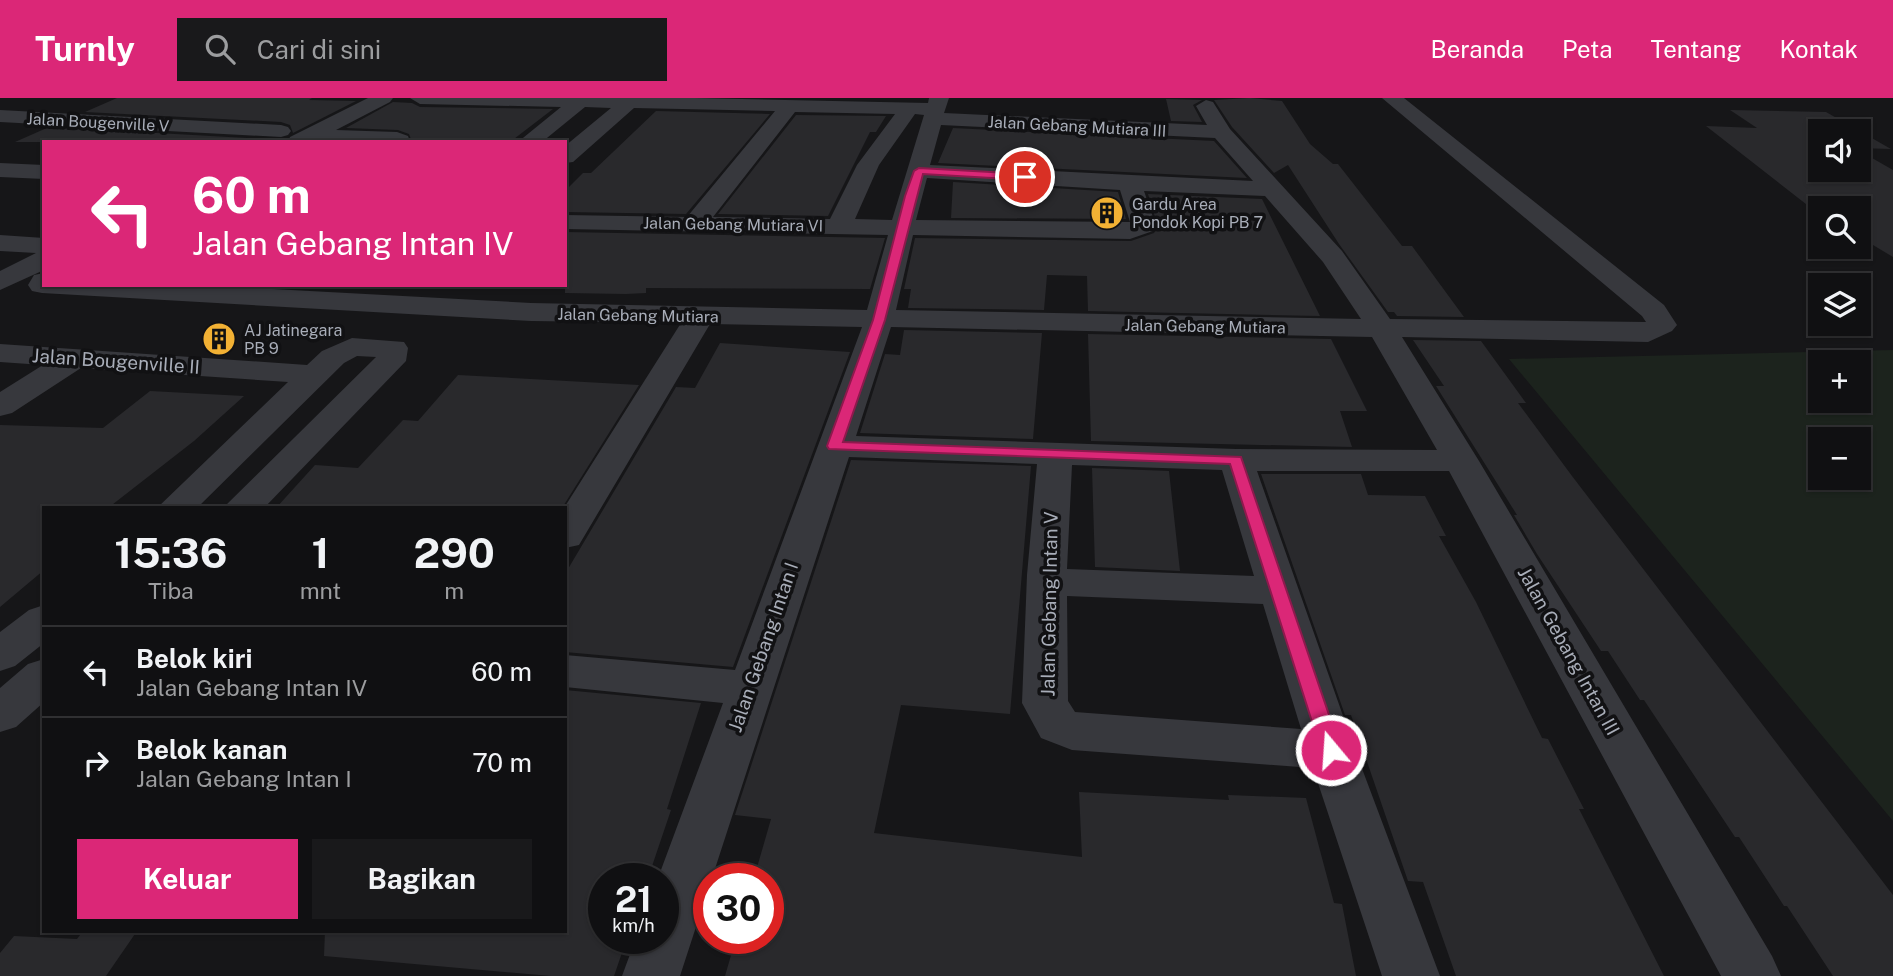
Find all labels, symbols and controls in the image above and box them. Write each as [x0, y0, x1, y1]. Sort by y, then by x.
search box [177, 18, 667, 81]
text: Turnly [35, 30, 135, 68]
icon: search [201, 30, 239, 68]
text: Cari di sini [257, 34, 381, 65]
text: Beranda [1430, 35, 1524, 63]
text: Peta [1562, 35, 1613, 63]
text: Tentang [1651, 35, 1741, 63]
text: Kontak [1779, 35, 1858, 63]
street label: Jalan Bougenville V [26, 109, 170, 136]
street label: Jalan Gebang Mutiara III [987, 112, 1167, 141]
map controls [1808, 119, 1871, 490]
button: sound [1808, 119, 1871, 182]
pin [995, 147, 1055, 207]
icon: arrive [1006, 158, 1044, 196]
text: 60 m [192, 166, 311, 224]
icon: left [77, 168, 168, 259]
building icon: Gardu Area Pondok Kopi PB 7 [1088, 194, 1126, 232]
place label: Gardu Area Pondok Kopi PB 7 [1132, 195, 1263, 232]
button: search [1808, 196, 1871, 259]
street label: Jalan Gebang Mutiara VI [643, 213, 823, 236]
text: Jalan Gebang Intan IV [192, 225, 514, 262]
button: layers [1808, 273, 1871, 336]
street label: Jalan Gebang Mutiara [557, 305, 719, 326]
street label: Jalan Gebang Mutiara [1124, 316, 1286, 337]
building icon: AJ Jatinegara PB 9 [200, 320, 238, 358]
place label: AJ Jatinegara PB 9 [244, 321, 342, 358]
street label: Jalan Bougenville II [31, 344, 201, 378]
button: + [1808, 350, 1871, 413]
button: − [1808, 427, 1871, 490]
street label: Jalan Gebang Intan V [1036, 511, 1062, 697]
text: 15:36 [114, 528, 227, 577]
text: 1 [311, 528, 329, 577]
text: 290 [413, 528, 495, 577]
street label: Jalan Gebang Intan I [724, 559, 802, 735]
street label: Jalan Gebang Intan III [1514, 563, 1624, 739]
text: Tiba [148, 577, 194, 604]
text: mnt [300, 577, 341, 604]
text: m [444, 577, 464, 604]
text: Belok kiri [136, 643, 252, 674]
icon: left [77, 653, 115, 691]
text: 60 m [471, 656, 532, 687]
text: Jalan Gebang Intan IV [136, 674, 367, 701]
position arrow [1294, 713, 1368, 787]
text: Belok kanan [136, 734, 287, 765]
icon: right [77, 744, 115, 782]
text: 70 m [472, 747, 532, 778]
text: Jalan Gebang Intan I [136, 765, 352, 792]
button: Keluar [77, 839, 298, 919]
button: Bagikan [312, 839, 532, 919]
speed limit sign: 30 [693, 863, 784, 954]
text: 21 [615, 879, 652, 920]
text: km/h [612, 915, 655, 936]

